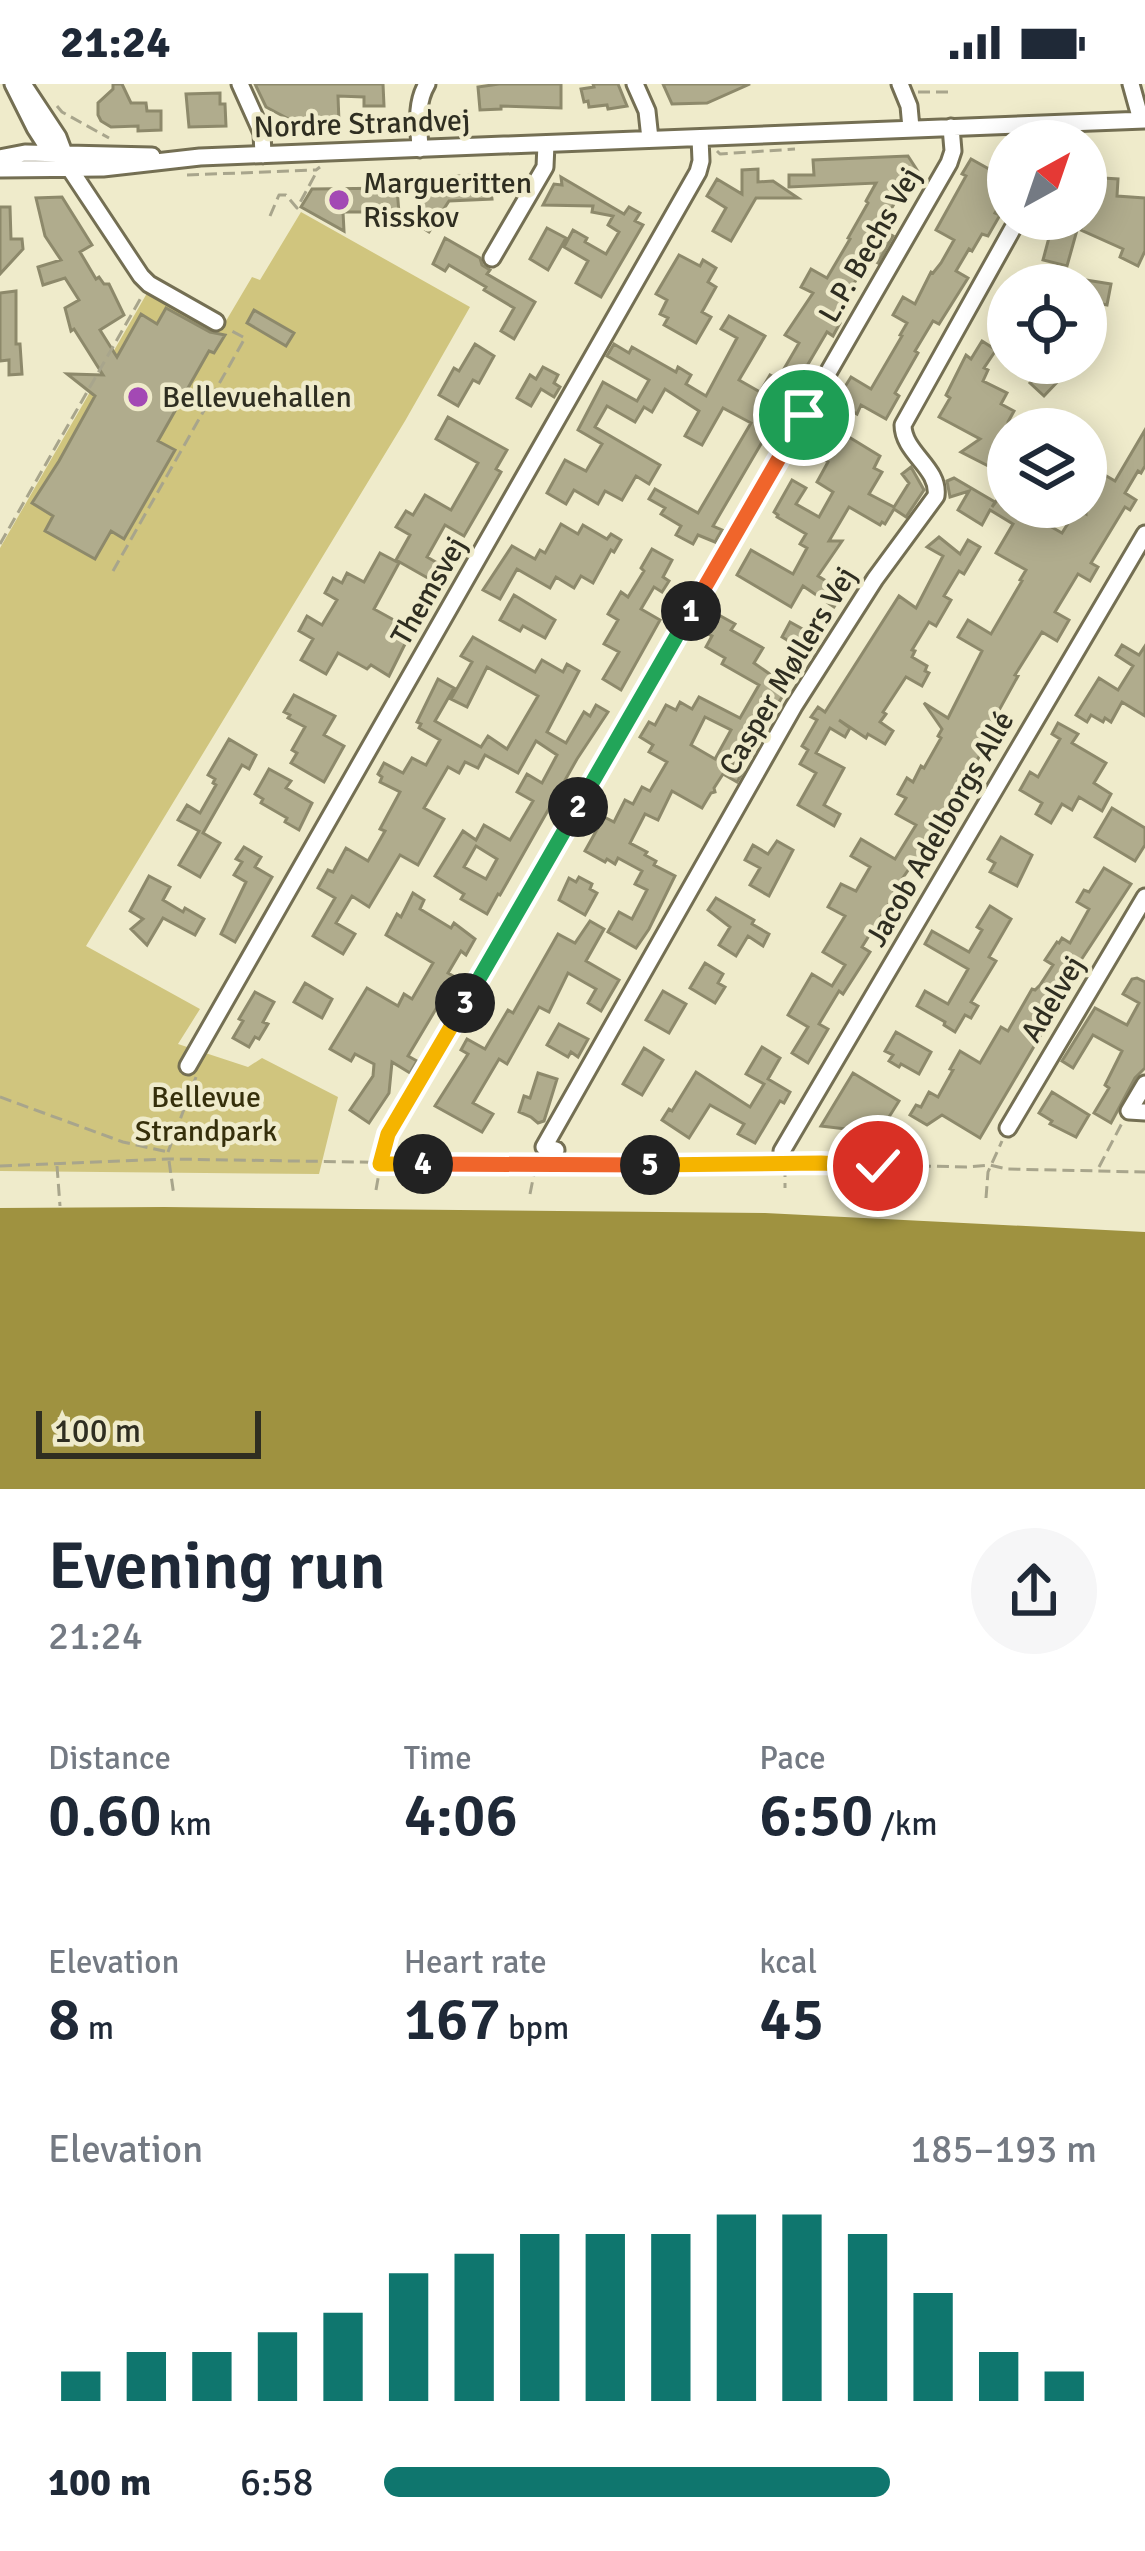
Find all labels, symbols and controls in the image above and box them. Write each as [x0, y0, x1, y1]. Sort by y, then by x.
text: 21:24 [60, 15, 170, 70]
street label: Nordre Strandvej [253, 102, 471, 146]
north arrow [987, 120, 1107, 240]
map controls [987, 120, 1107, 528]
street label: L.P. Bechs Vej [811, 161, 929, 329]
place label: Margueritten Risskov [363, 165, 532, 236]
marker: Margueritten Risskov [326, 187, 352, 213]
button: locate [987, 264, 1107, 384]
pin [753, 364, 855, 466]
place label: Bellevuehallen [162, 379, 352, 416]
icon: arrive [771, 382, 837, 448]
marker: Bellevuehallen [125, 384, 151, 410]
button: layers [987, 408, 1107, 528]
street label: Themsvej [383, 530, 475, 652]
street label: Casper Møllers Vej [711, 560, 865, 782]
pin: 1 [661, 581, 721, 641]
text: 1 [682, 590, 700, 631]
street label: Jacob Adelborgs Allé [858, 705, 1022, 953]
pin: 2 [548, 777, 608, 837]
text: 2 [569, 786, 587, 827]
street label: Adelvej [1013, 949, 1093, 1049]
pin: 3 [435, 973, 495, 1033]
text: 3 [456, 982, 474, 1023]
park label: Bellevue Strandpark [135, 1079, 277, 1150]
pin [827, 1115, 929, 1217]
icon: check [845, 1133, 911, 1199]
pin: 4 [393, 1134, 453, 1194]
pin: 5 [620, 1135, 680, 1195]
text: 4 [414, 1143, 432, 1184]
text: 5 [641, 1144, 659, 1185]
scale bar [36, 1405, 261, 1458]
text: 100 m [54, 1411, 141, 1452]
text: Evening run [48, 1526, 386, 1607]
button: share [971, 1528, 1097, 1654]
text: 21:24 [48, 1612, 143, 1660]
text: Distance [48, 1738, 171, 1779]
text: Time [404, 1738, 472, 1779]
text: Pace [759, 1738, 826, 1779]
text: 0.60 [48, 1779, 162, 1853]
text: 4:06 [404, 1779, 518, 1853]
text: 6:50 [759, 1779, 873, 1853]
text: km [162, 1804, 212, 1845]
text: /km [873, 1804, 938, 1845]
text: Elevation [48, 1942, 179, 1983]
text: Heart rate [404, 1942, 547, 1983]
text: kcal [759, 1942, 817, 1983]
text: 8 [48, 1983, 80, 2057]
text: 167 [404, 1983, 501, 2057]
text: 45 [759, 1983, 824, 2057]
text: m [80, 2008, 114, 2049]
text: bpm [501, 2008, 569, 2049]
text: Elevation [48, 2125, 203, 2173]
text: 185–193 m [910, 2125, 1097, 2173]
text: 100 m [48, 2458, 151, 2506]
text: 6:58 [240, 2458, 314, 2506]

